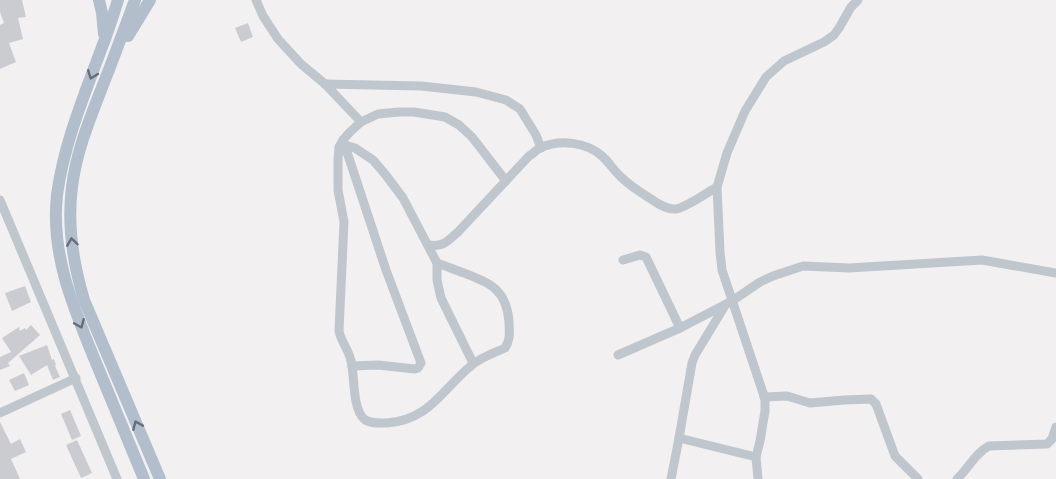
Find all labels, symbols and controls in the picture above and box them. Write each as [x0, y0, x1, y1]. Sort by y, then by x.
one-way arrow [86, 69, 99, 80]
one-way arrow [66, 238, 79, 247]
one-way arrow [73, 318, 85, 329]
one-way arrow [132, 421, 144, 432]

